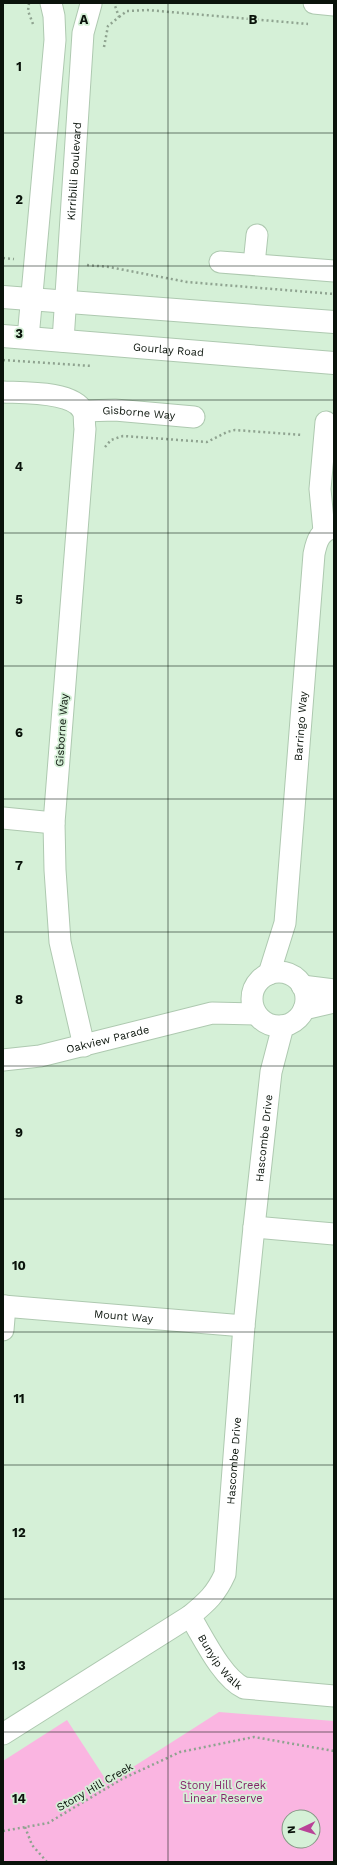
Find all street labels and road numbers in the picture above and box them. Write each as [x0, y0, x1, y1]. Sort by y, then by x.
street label: Kirribilli Boulevard [64, 122, 84, 221]
street label: Gourlay Road [132, 340, 204, 359]
street label: Gisborne Way [102, 403, 176, 422]
street label: Barringo Way [291, 690, 310, 761]
street label: Gisborne Way [53, 693, 71, 767]
street label: Oakview Parade [65, 1022, 151, 1056]
street label: Hascombe Drive [252, 1094, 275, 1183]
street label: Mount Way [93, 1307, 154, 1325]
street label: Hascombe Drive [224, 1416, 244, 1505]
street label: Bunyip Walk [195, 1632, 245, 1692]
street label: Stony Hill Creek [55, 1760, 135, 1814]

